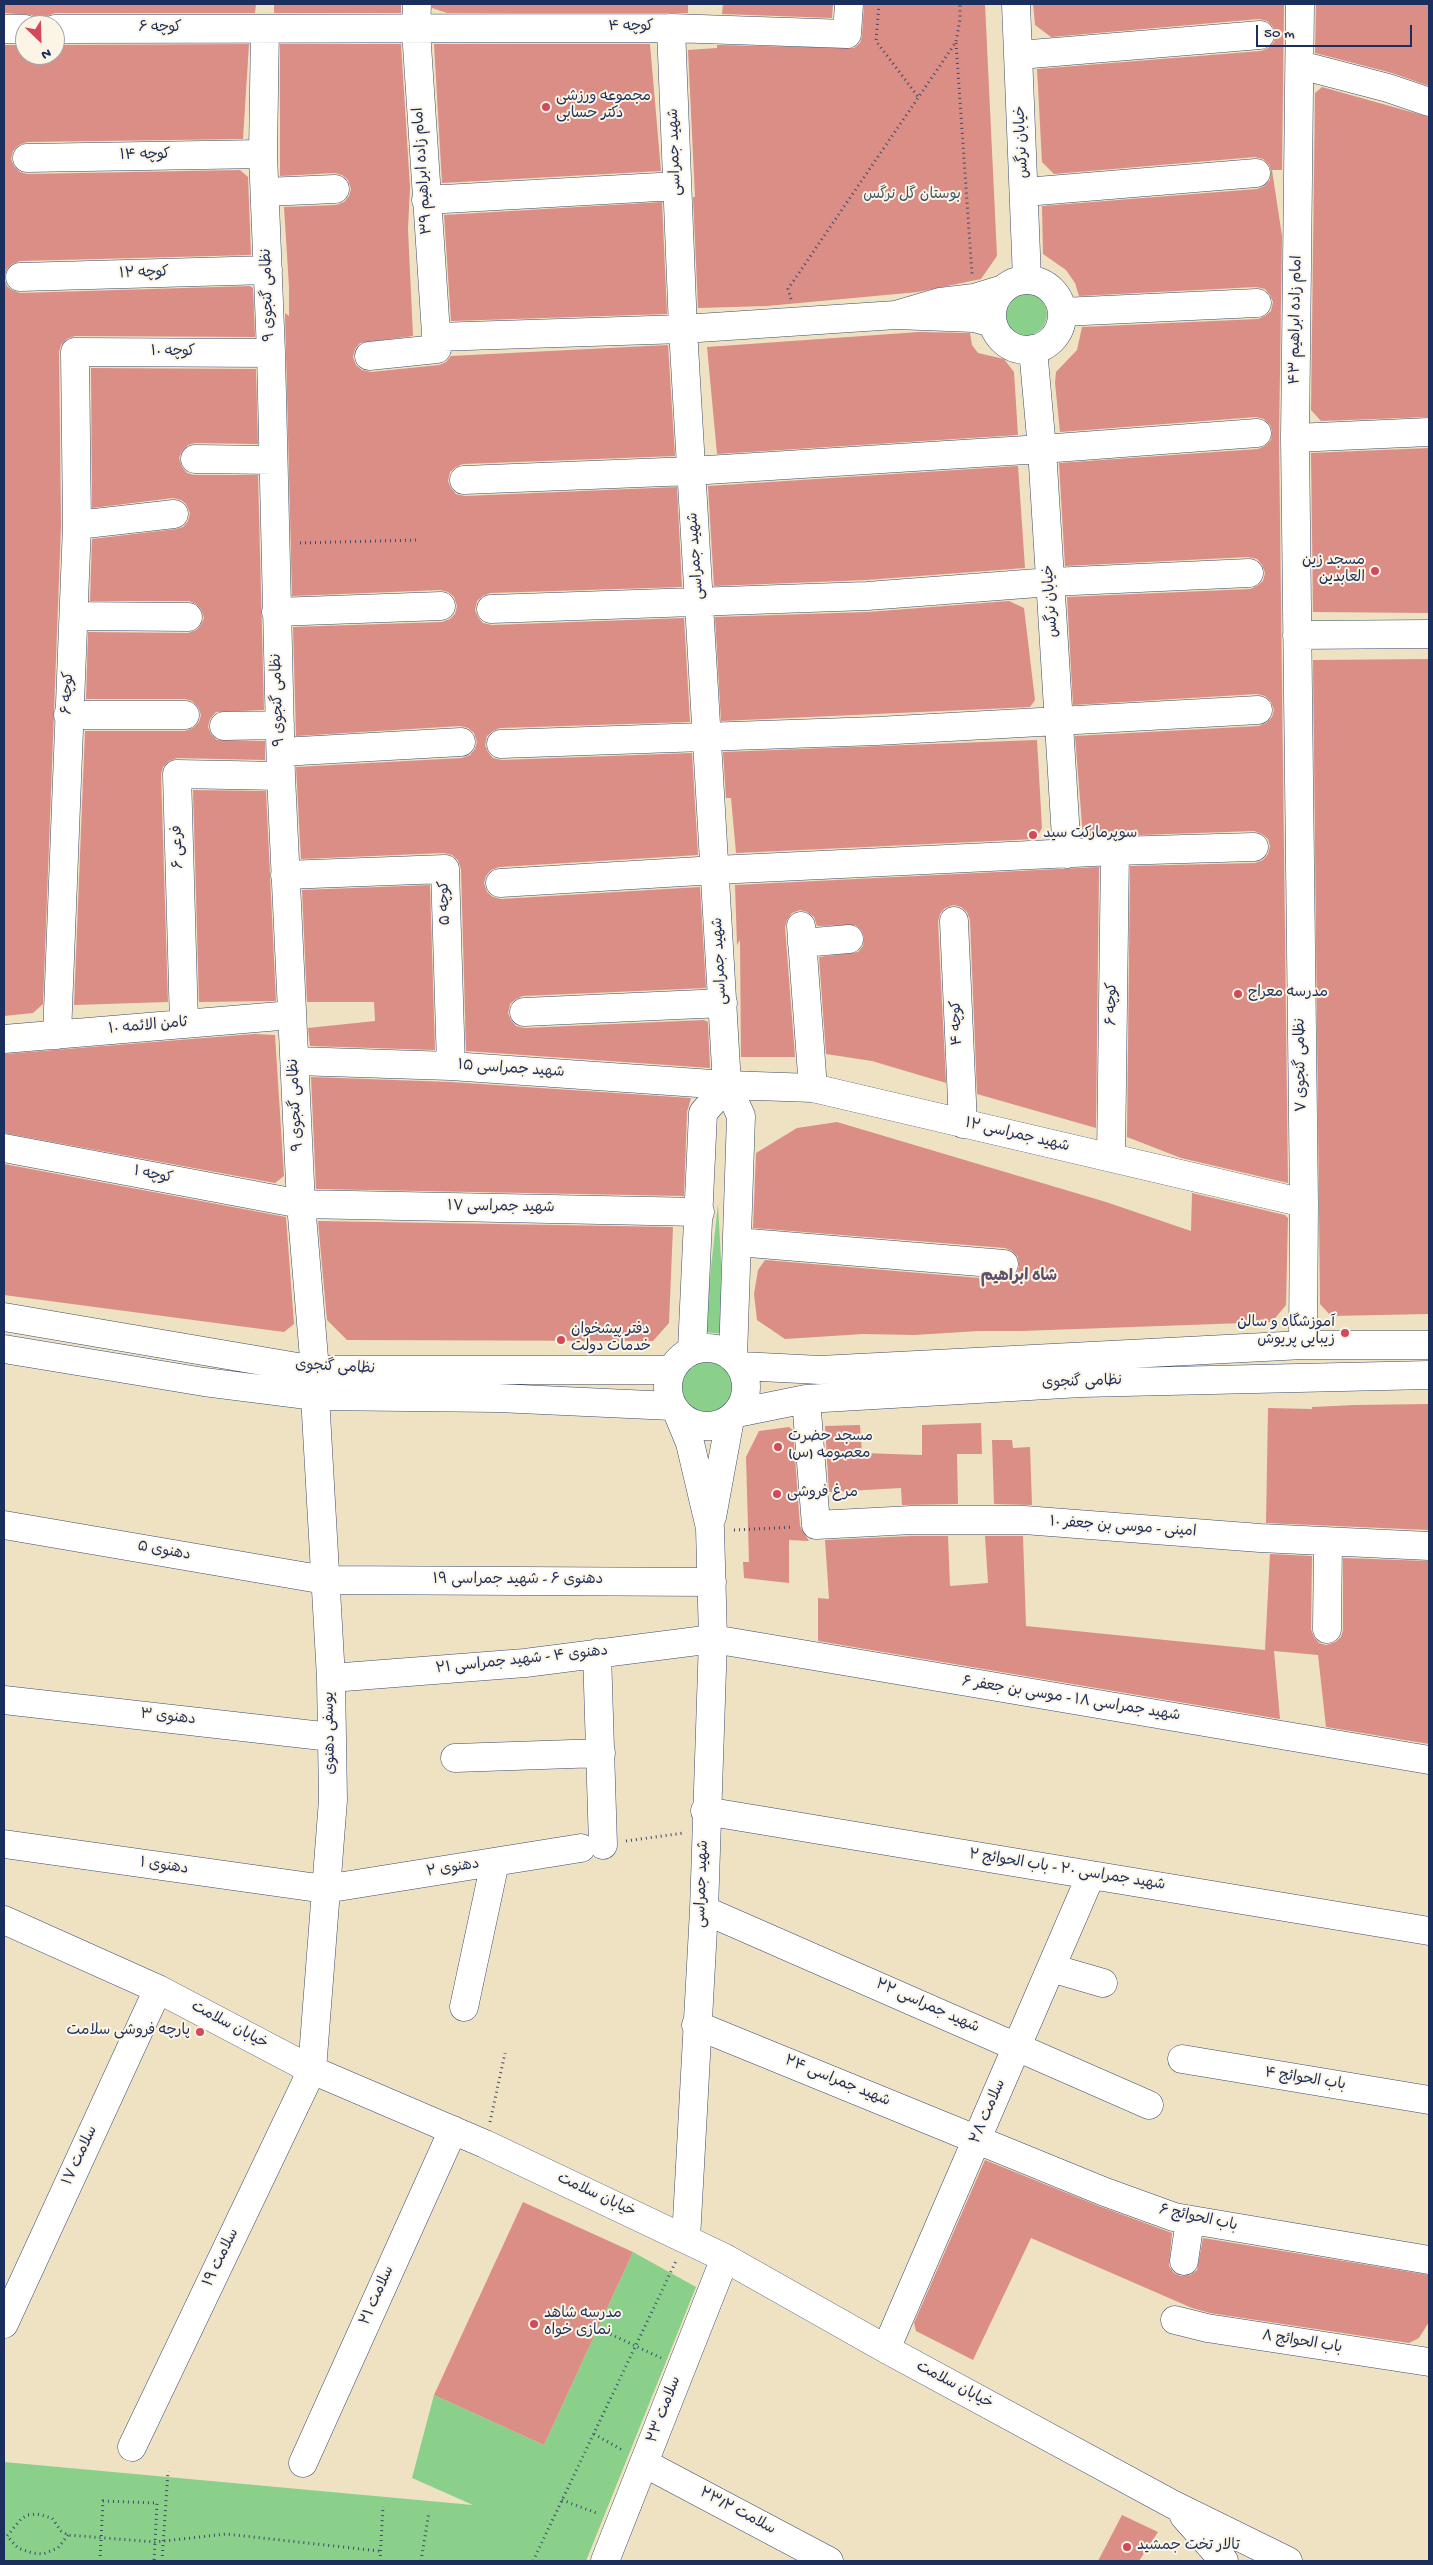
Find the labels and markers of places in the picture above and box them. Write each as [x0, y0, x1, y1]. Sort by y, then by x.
place label: مجموعه ورزشی دکتر حسابی [556, 89, 651, 124]
marker: مجموعه ورزشی دکتر حسابی [540, 101, 552, 113]
place label: مسجد زین العابدین [1302, 553, 1365, 588]
marker: مسجد زین العابدین [1369, 565, 1381, 577]
place label: سوپرمارکت سید [1043, 826, 1137, 844]
marker: سوپرمارکت سید [1027, 829, 1039, 841]
place label: مدرسه معراج [1248, 985, 1328, 1003]
marker: مدرسه معراج [1232, 988, 1244, 1000]
place label: آموزشگاه و سالن زیبایی پریوش [1237, 1315, 1335, 1350]
place label: دفتر پیشخوان خدمات دولت [571, 1322, 651, 1357]
marker: آموزشگاه و سالن زیبایی پریوش [1339, 1327, 1351, 1339]
marker: دفتر پیشخوان خدمات دولت [555, 1334, 567, 1346]
place label: مسجد حضرت معصومه (س) [788, 1429, 873, 1464]
marker: مسجد حضرت معصومه (س) [772, 1441, 784, 1453]
place label: مرغ فروشی [787, 1485, 858, 1503]
marker: مرغ فروشی [771, 1488, 783, 1500]
place label: پارچه فروشی سلامت [66, 2023, 190, 2041]
marker: پارچه فروشی سلامت [194, 2026, 206, 2038]
place label: مدرسه شاهد نمازی خواه [544, 2306, 622, 2341]
marker: مدرسه شاهد نمازی خواه [528, 2318, 540, 2330]
place label: تالار تخت جمشید [1137, 2538, 1240, 2556]
marker: تالار تخت جمشید [1121, 2541, 1133, 2553]

